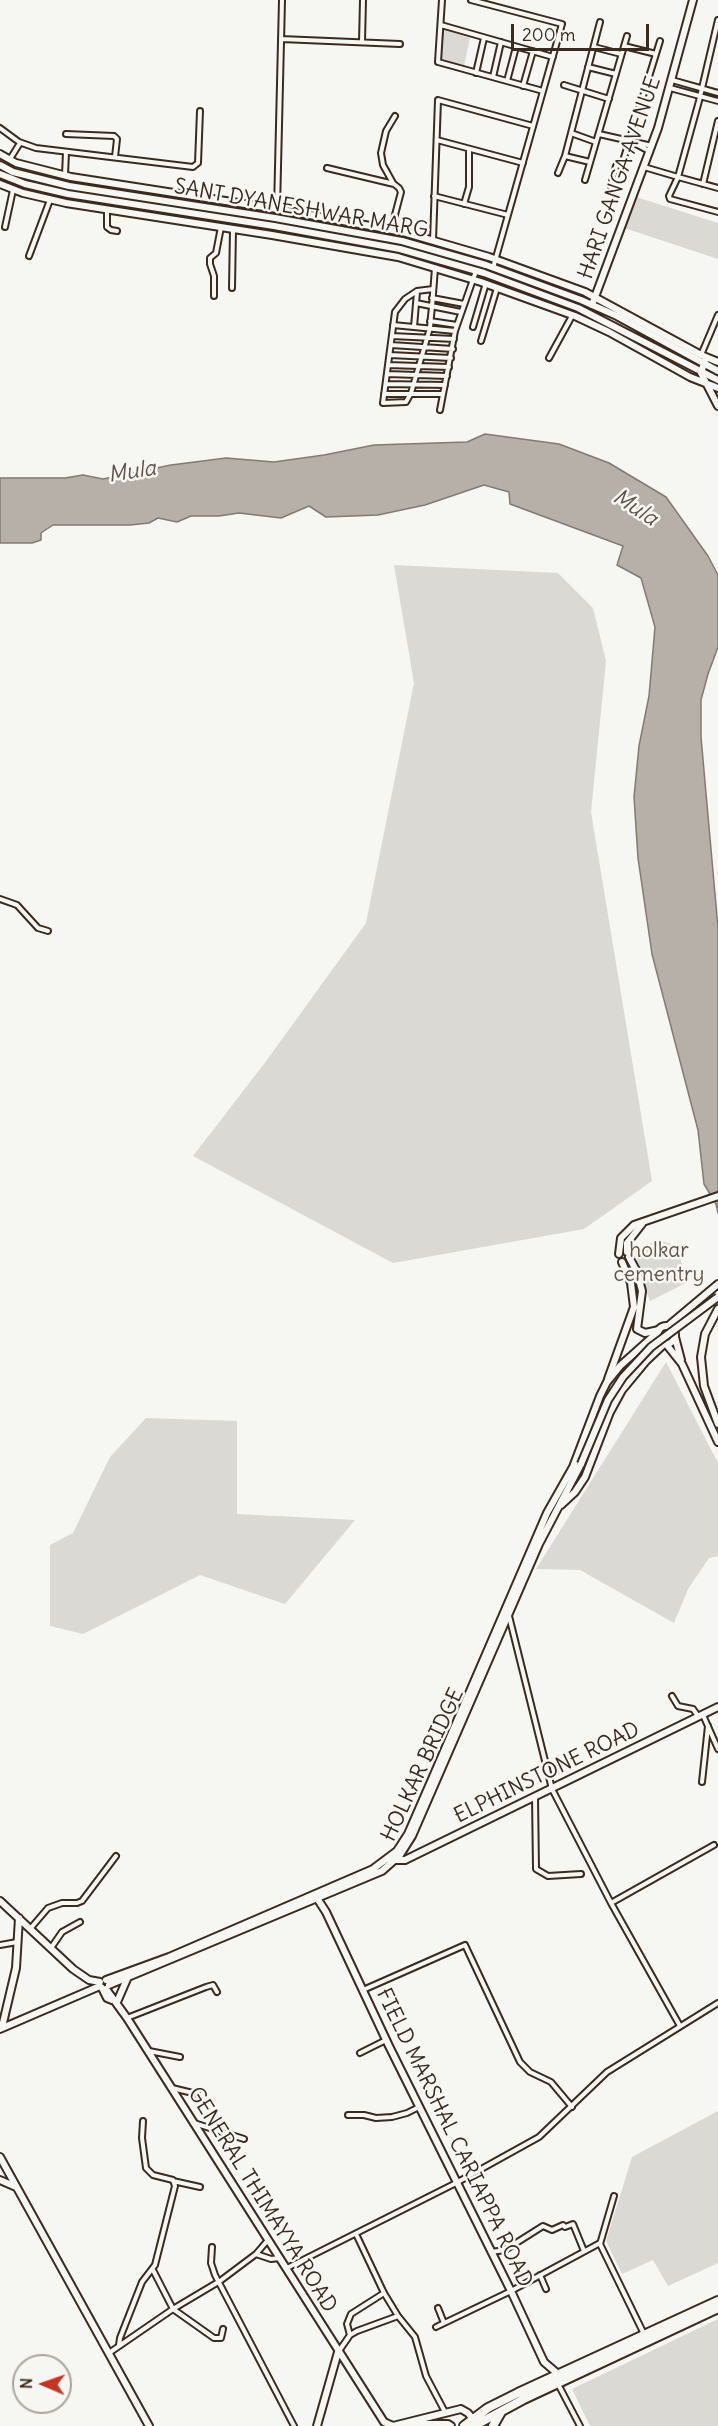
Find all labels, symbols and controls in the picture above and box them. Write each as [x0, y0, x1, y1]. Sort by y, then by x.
scale bar [514, 12, 652, 50]
text: 200 m [522, 23, 576, 46]
street label: HARI GANGA AVENUE [574, 73, 666, 283]
street label: SANT DYANESHWAR MARG [172, 174, 430, 244]
water label: Mula [106, 455, 158, 489]
water label: Mula [608, 484, 662, 532]
park label: holkar cementry [614, 1238, 704, 1288]
street label: HOLKAR BRIDGE [376, 1684, 470, 1846]
street label: ELPHINSTONE ROAD [450, 1717, 644, 1829]
street label: FIELD MARSHAL CARIAPPA ROAD [370, 1984, 538, 2292]
street label: GENERAL THIMAYYA ROAD [182, 2083, 342, 2317]
north arrow [12, 2354, 72, 2414]
text: N [16, 2378, 36, 2389]

